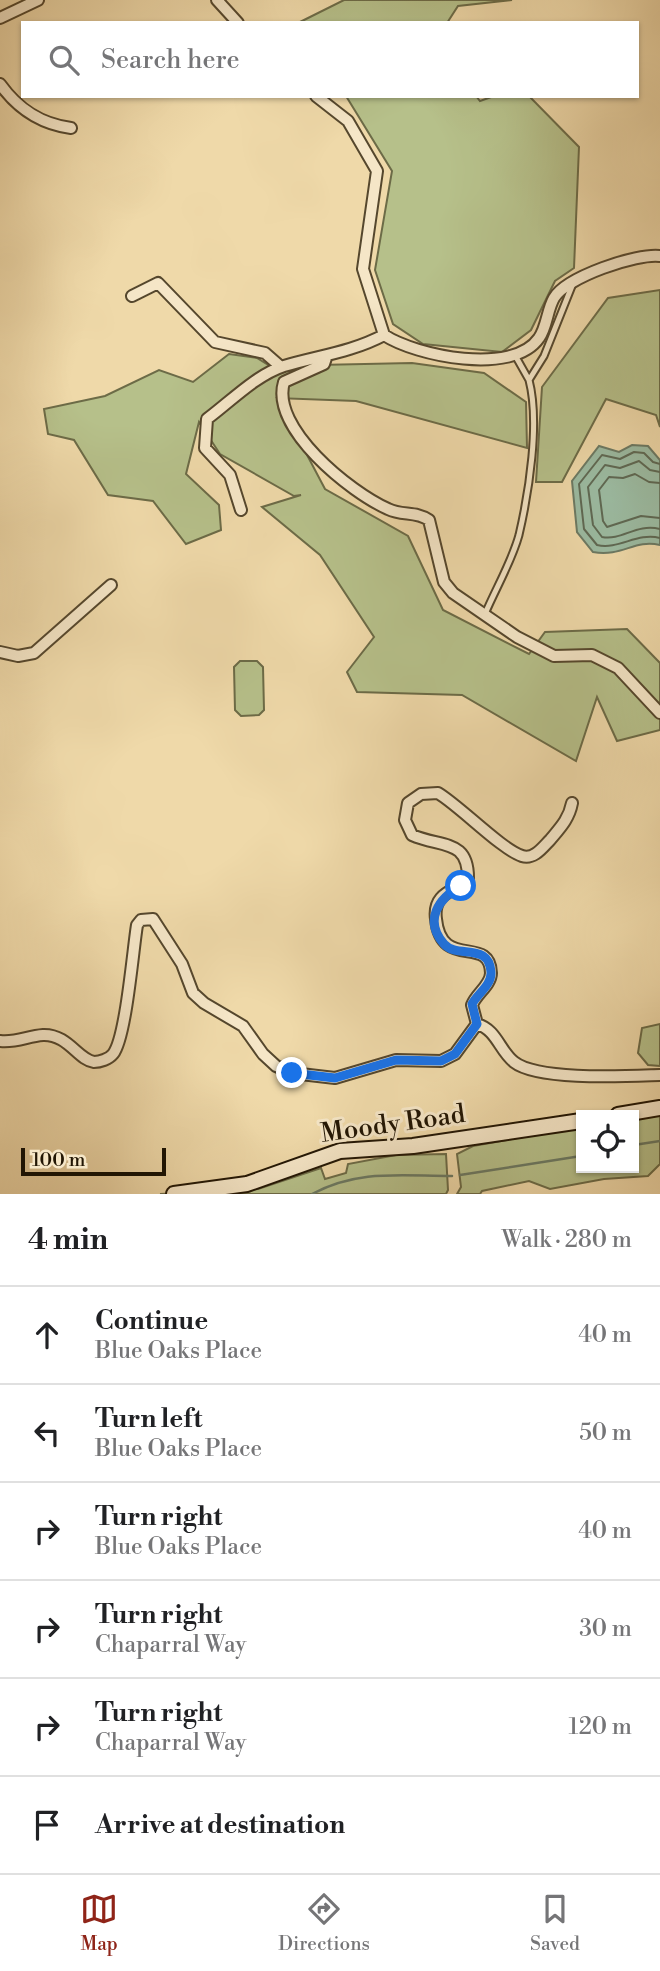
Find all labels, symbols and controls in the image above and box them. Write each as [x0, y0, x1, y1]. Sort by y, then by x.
search box [21, 21, 639, 98]
icon: search [45, 41, 83, 79]
text: Search here [101, 44, 240, 76]
route start [445, 870, 476, 901]
route end [276, 1057, 307, 1088]
street label: Moody Road [319, 1098, 468, 1150]
map controls [576, 1110, 639, 1173]
button: locate [576, 1110, 639, 1173]
scale bar [21, 1145, 166, 1177]
text: 100 m [32, 1148, 85, 1172]
text: 4 min [28, 1221, 108, 1259]
text: Walk · 280 m [502, 1226, 632, 1254]
text: Continue [95, 1305, 208, 1337]
icon: ahead [28, 1316, 66, 1354]
text: 40 m [578, 1321, 632, 1349]
text: Blue Oaks Place [95, 1337, 262, 1365]
text: Turn left [95, 1403, 203, 1435]
icon: left [28, 1414, 66, 1452]
text: 50 m [579, 1419, 632, 1447]
text: Blue Oaks Place [95, 1435, 262, 1463]
text: Turn right [95, 1501, 223, 1533]
icon: right [28, 1512, 66, 1550]
text: 40 m [578, 1517, 632, 1545]
text: Blue Oaks Place [95, 1533, 262, 1561]
text: Turn right [95, 1599, 223, 1631]
icon: right [28, 1610, 66, 1648]
text: 30 m [579, 1615, 632, 1643]
text: Chaparral Way [95, 1631, 247, 1659]
text: Turn right [95, 1697, 223, 1729]
icon: right [28, 1708, 66, 1746]
text: 120 m [568, 1713, 632, 1741]
text: Chaparral Way [95, 1729, 247, 1757]
icon: arrive [28, 1806, 66, 1844]
text: Arrive at destination [95, 1809, 345, 1841]
tab: Map [80, 1890, 118, 1956]
tab: Directions [278, 1890, 370, 1956]
tab: Saved [530, 1890, 580, 1956]

